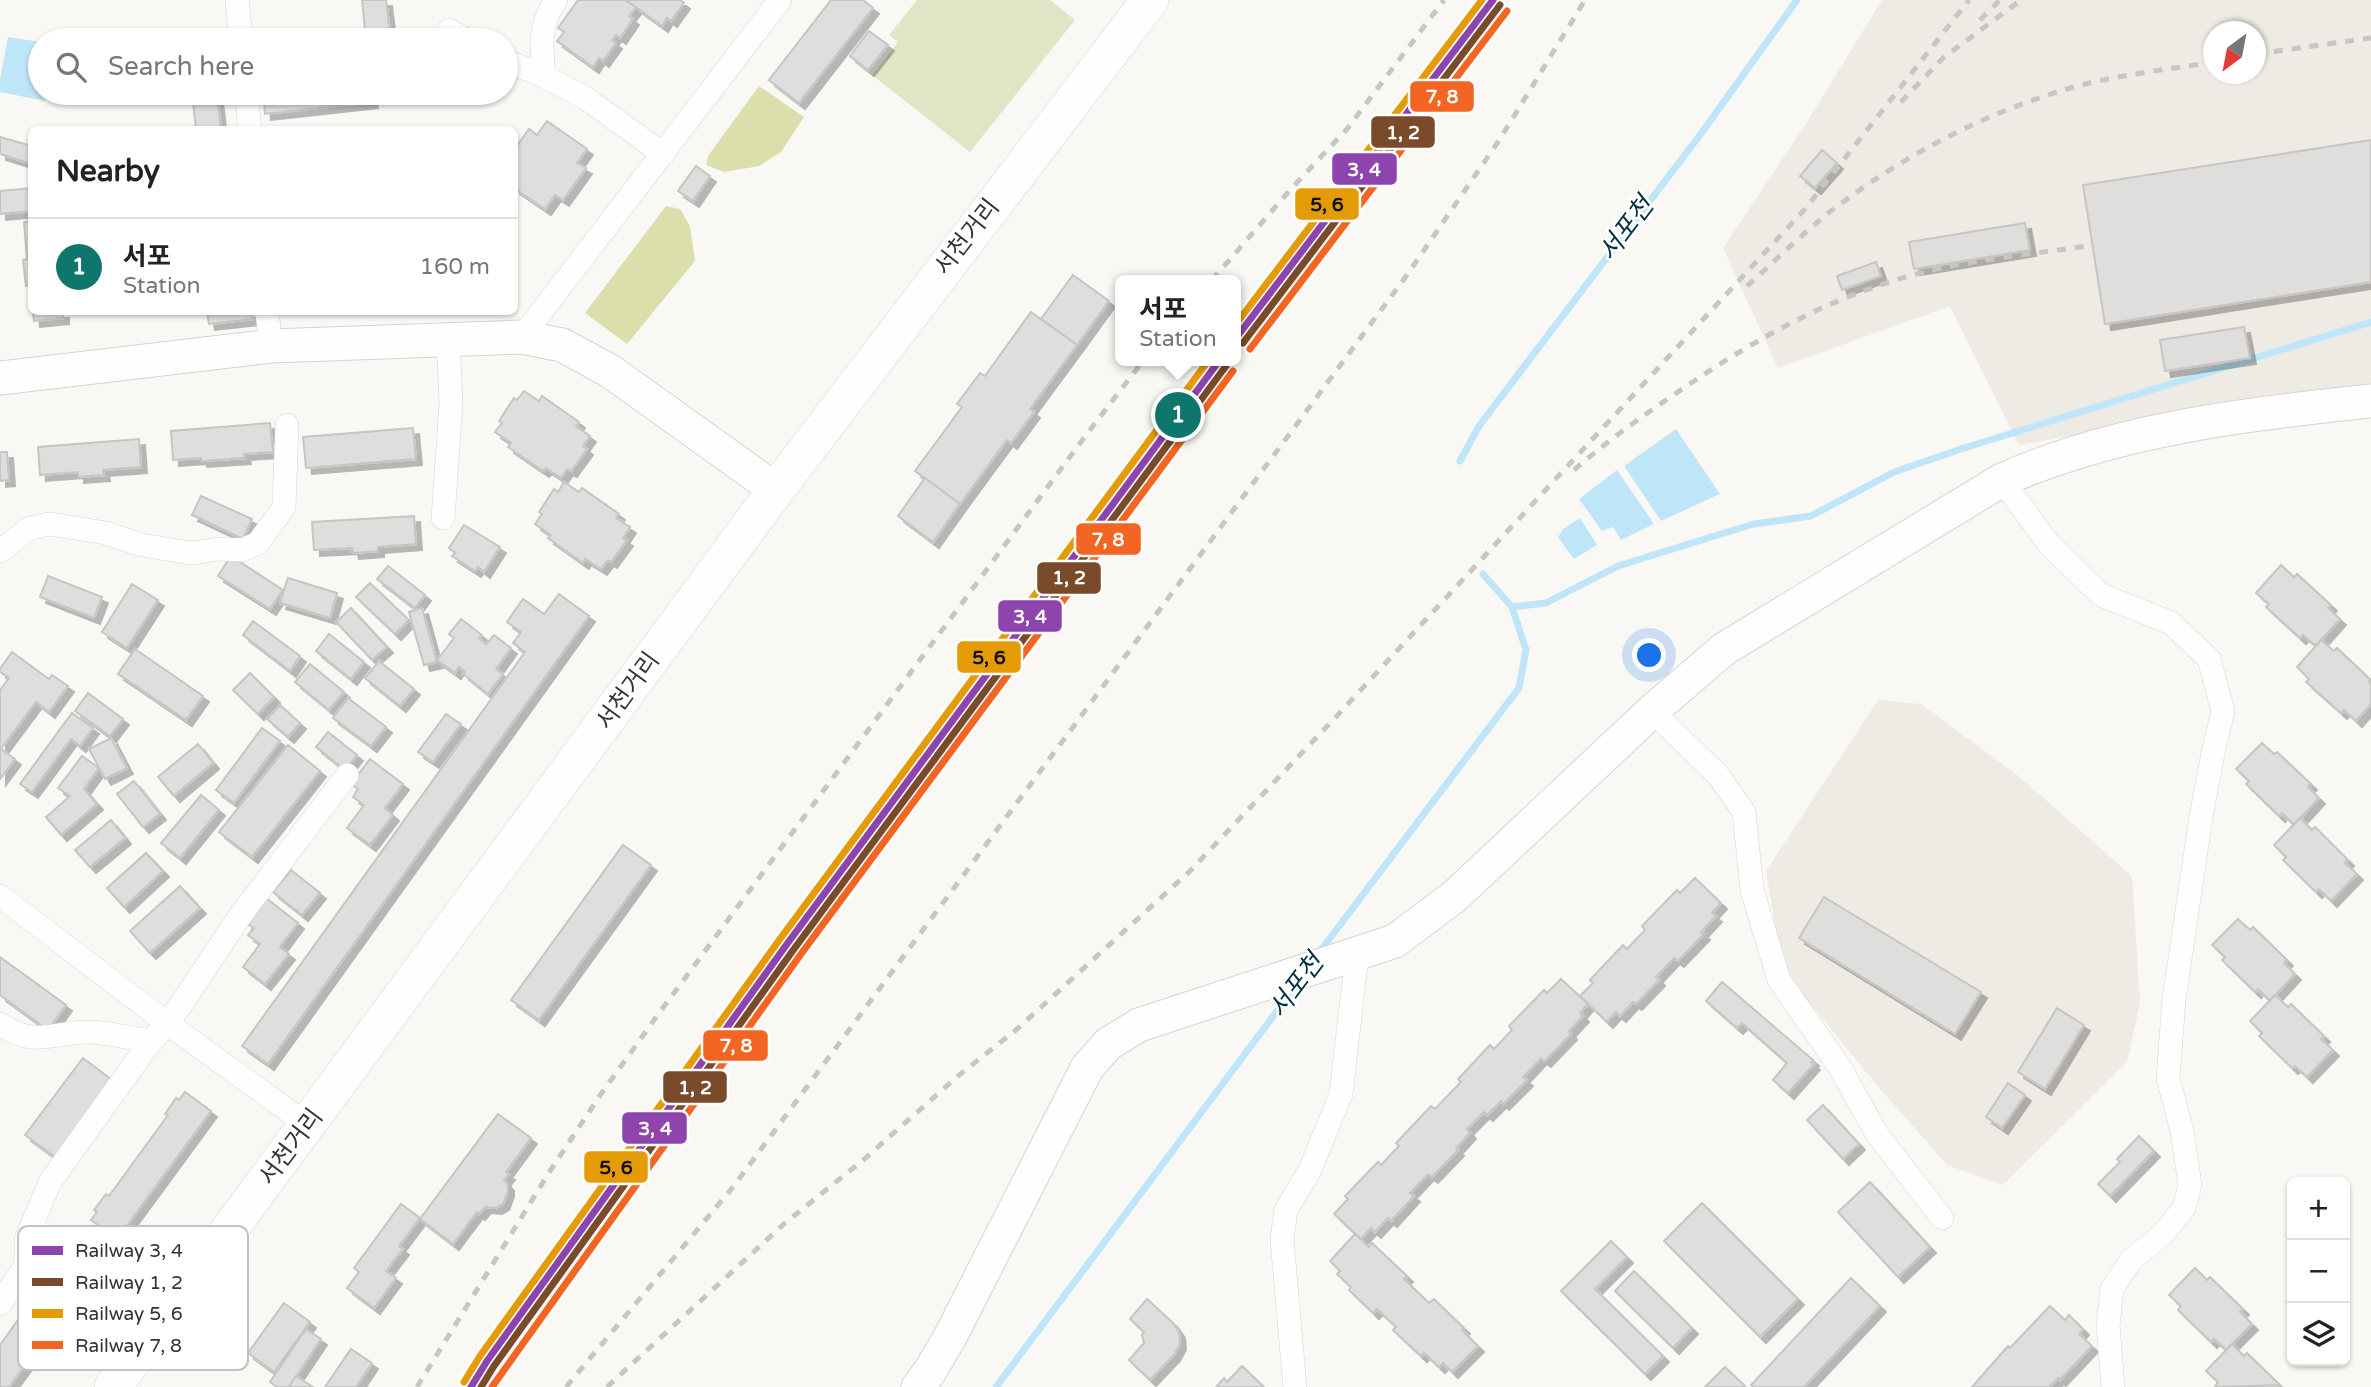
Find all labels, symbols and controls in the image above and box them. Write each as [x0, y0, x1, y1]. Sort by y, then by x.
north arrow [2203, 21, 2266, 84]
search box [28, 28, 518, 105]
icon: search [52, 48, 90, 86]
text: Search here [108, 51, 254, 82]
line badge: 7, 8 [1409, 80, 1475, 113]
text: 7, 8 [1426, 86, 1458, 108]
line badge: 1, 2 [1370, 115, 1436, 149]
text: 1, 2 [1386, 122, 1420, 144]
line badge: 3, 4 [1331, 152, 1398, 186]
text: Nearby [56, 153, 160, 190]
text: 3, 4 [1347, 159, 1381, 181]
line badge: 5, 6 [1294, 187, 1360, 221]
water label: 서포천 [1592, 189, 1662, 267]
street label: 서천거리 [928, 193, 1006, 281]
text: 5, 6 [1310, 194, 1344, 216]
text: 서포 [123, 241, 171, 272]
text: 1 [72, 253, 86, 281]
text: 160 m [420, 253, 490, 281]
text: Station [123, 272, 201, 300]
popup [1115, 275, 1241, 366]
text: 서포 [1139, 294, 1187, 325]
text: Station [1139, 325, 1217, 353]
pin: 1 [1155, 389, 1201, 441]
line badge: 7, 8 [1075, 522, 1142, 556]
text: 7, 8 [1092, 529, 1124, 551]
line badge: 1, 2 [1036, 561, 1102, 595]
text: 1, 2 [1052, 567, 1086, 589]
line badge: 3, 4 [997, 599, 1063, 633]
text: 3, 4 [1013, 606, 1047, 628]
your location [1632, 638, 1666, 672]
line badge: 5, 6 [956, 640, 1022, 674]
street label: 서천거리 [590, 647, 666, 735]
text: 5, 6 [972, 647, 1006, 669]
water label: 서포천 [1262, 946, 1332, 1024]
line badge: 7, 8 [702, 1029, 769, 1062]
text: 7, 8 [720, 1035, 752, 1057]
line badge: 1, 2 [662, 1070, 728, 1104]
text: 1, 2 [678, 1077, 712, 1099]
street label: 서천거리 [253, 1103, 329, 1191]
line badge: 3, 4 [621, 1111, 688, 1145]
text: 3, 4 [638, 1118, 672, 1140]
line badge: 5, 6 [583, 1150, 649, 1184]
text: 5, 6 [599, 1157, 633, 1179]
map controls [2287, 1177, 2350, 1366]
button: + [2287, 1177, 2350, 1240]
legend [18, 1226, 248, 1370]
text: Railway 3, 4 [75, 1240, 183, 1262]
button: − [2287, 1240, 2350, 1303]
text: Railway 1, 2 [75, 1272, 183, 1294]
text: Railway 5, 6 [75, 1303, 183, 1325]
button: layers [2287, 1303, 2350, 1366]
text: Railway 7, 8 [75, 1335, 182, 1357]

